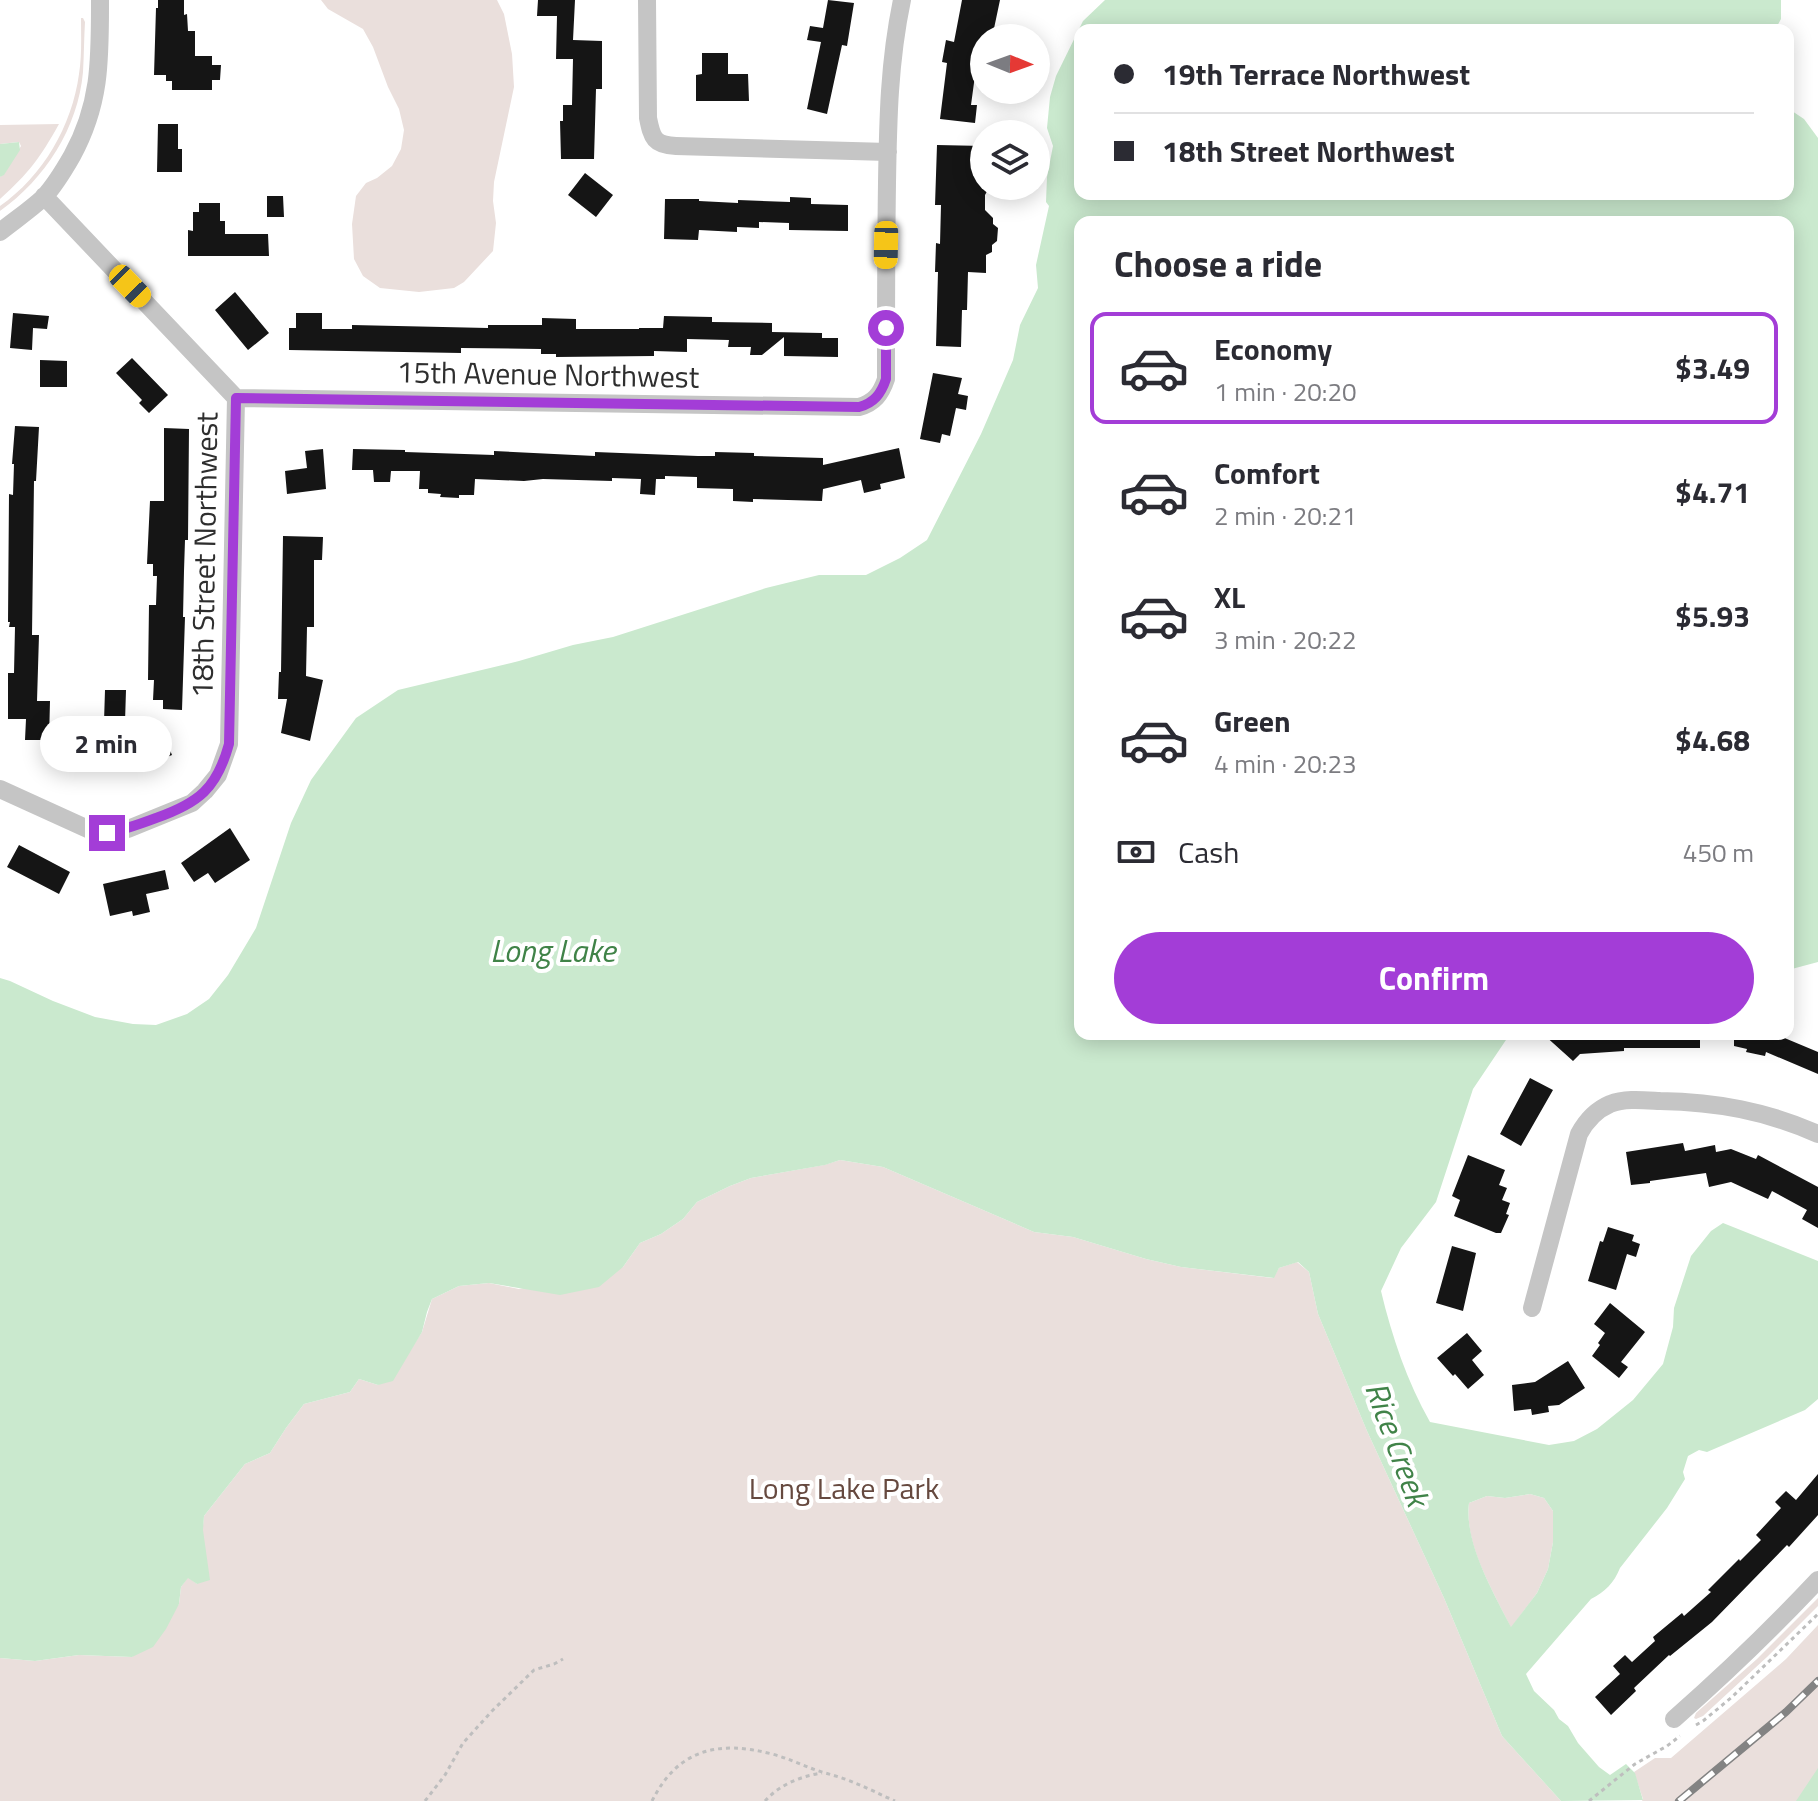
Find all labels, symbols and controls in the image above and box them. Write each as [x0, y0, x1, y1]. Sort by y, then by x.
north arrow [970, 24, 1050, 104]
map controls [970, 24, 1050, 200]
text: 19th Terrace Northwest [1162, 51, 1470, 97]
button: layers [970, 120, 1050, 200]
text: 18th Street Northwest [1162, 128, 1455, 174]
car [874, 221, 898, 269]
text: Choose a ride [1114, 236, 1322, 291]
car [105, 260, 155, 312]
route start [868, 310, 904, 346]
text: Economy [1214, 326, 1332, 372]
icon: car [1118, 332, 1190, 404]
text: $3.49 [1675, 345, 1750, 391]
street label: 15th Avenue Northwest [396, 348, 700, 400]
text: 1 min · 20:20 [1214, 372, 1357, 411]
street label: 18th Street Northwest [179, 411, 230, 698]
text: Comfort [1214, 450, 1320, 496]
icon: car [1118, 456, 1190, 528]
text: $4.71 [1675, 469, 1750, 515]
text: 2 min · 20:21 [1214, 496, 1357, 535]
text: XL [1214, 574, 1245, 620]
icon: car [1118, 580, 1190, 652]
text: $5.93 [1675, 593, 1750, 639]
text: 3 min · 20:22 [1214, 620, 1357, 659]
text: Green [1214, 698, 1291, 744]
icon: car [1118, 704, 1190, 776]
callout: 2 min [41, 717, 173, 773]
text: $4.68 [1675, 717, 1750, 763]
text: 2 min [74, 724, 138, 763]
text: 4 min · 20:23 [1214, 744, 1357, 783]
route end [89, 815, 125, 851]
text: Cash [1178, 829, 1239, 875]
icon: cash [1114, 830, 1158, 874]
text: 450 m [1683, 833, 1754, 872]
water label: Long Lake [490, 926, 618, 974]
button: Confirm [1114, 932, 1754, 1024]
water label: Rice Creek [1353, 1375, 1444, 1516]
park label: Long Lake Park [749, 1465, 939, 1511]

